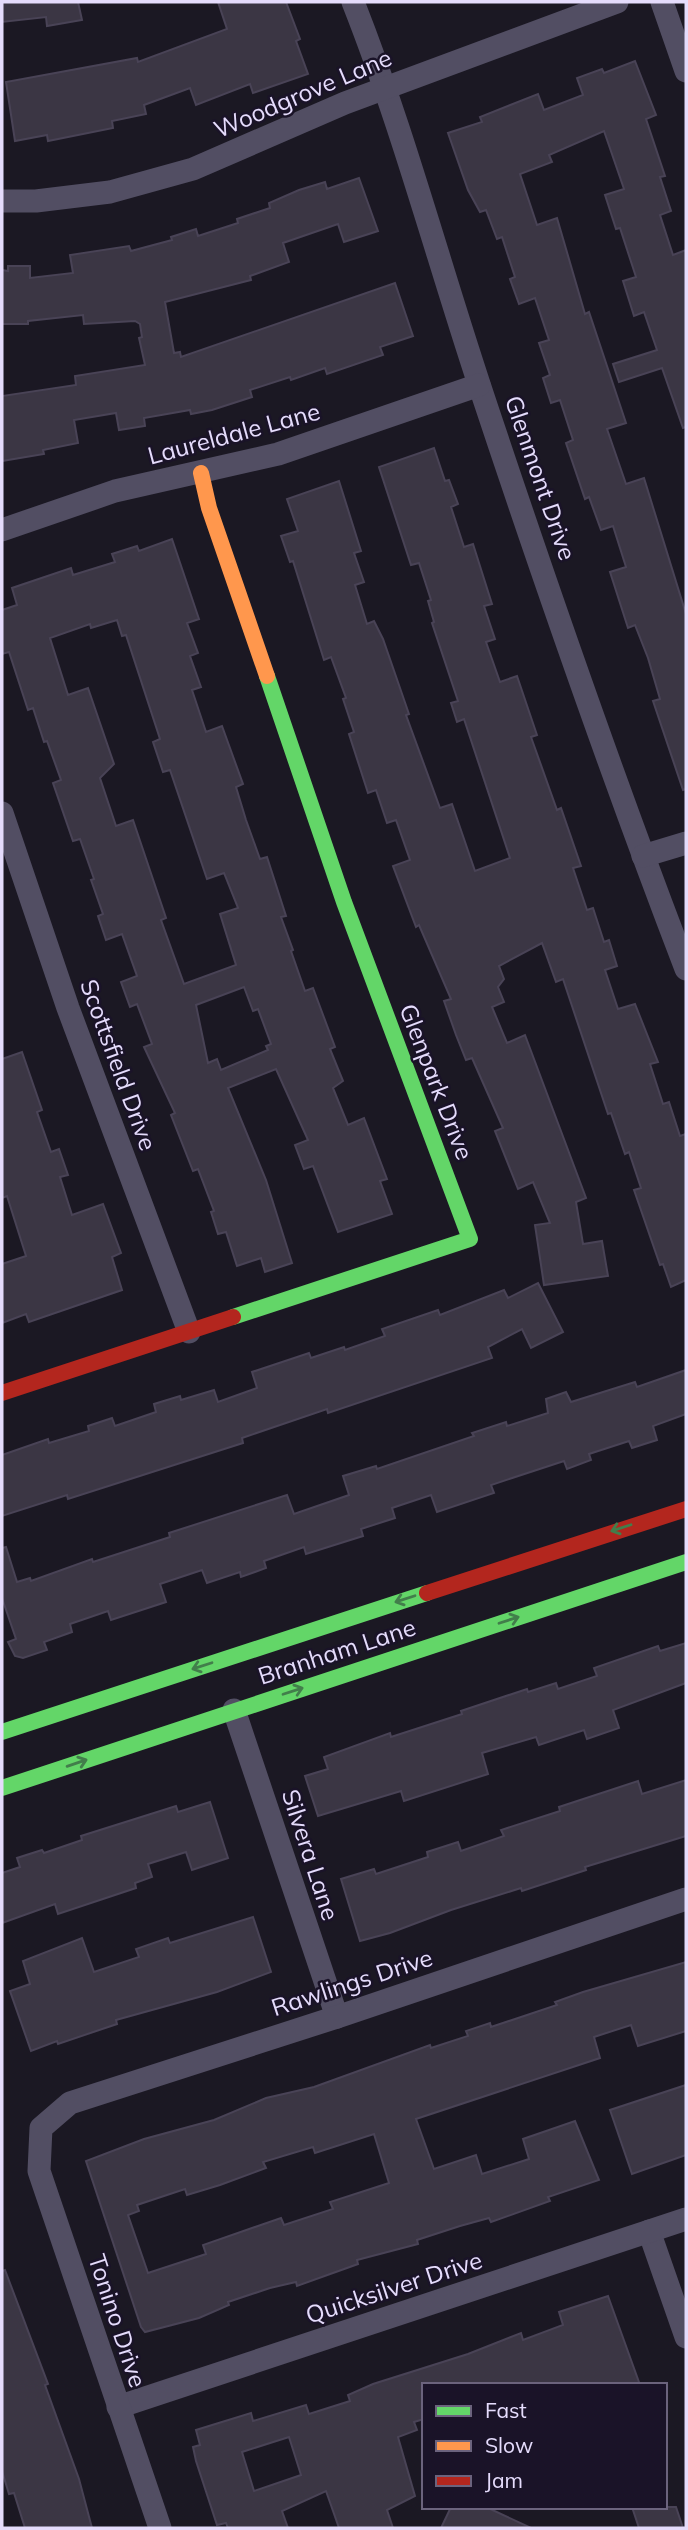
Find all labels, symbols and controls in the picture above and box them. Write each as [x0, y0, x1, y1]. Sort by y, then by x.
street label: Woodgrove Lane [209, 42, 396, 144]
street label: Glenmont Drive [499, 392, 583, 564]
street label: Laureldale Lane [144, 396, 323, 470]
street label: Scottsfield Drive [74, 975, 164, 1154]
street label: Glenpark Drive [393, 999, 480, 1164]
one-way arrow [610, 1523, 632, 1535]
one-way arrow [394, 1594, 416, 1606]
street label: Branham Lane [254, 1611, 419, 1691]
one-way arrow [498, 1613, 520, 1626]
one-way arrow [191, 1661, 213, 1673]
one-way arrow [281, 1684, 303, 1696]
one-way arrow [66, 1756, 88, 1769]
street label: Silvera Lane [276, 1785, 346, 1924]
street label: Rawlings Drive [267, 1942, 436, 2022]
street label: Quicksilver Drive [302, 2244, 486, 2330]
street label: Tonino Drive [82, 2250, 154, 2391]
legend [422, 2383, 667, 2509]
text: Fast [485, 2397, 527, 2423]
text: Slow [485, 2432, 533, 2458]
text: Jam [485, 2467, 523, 2493]

